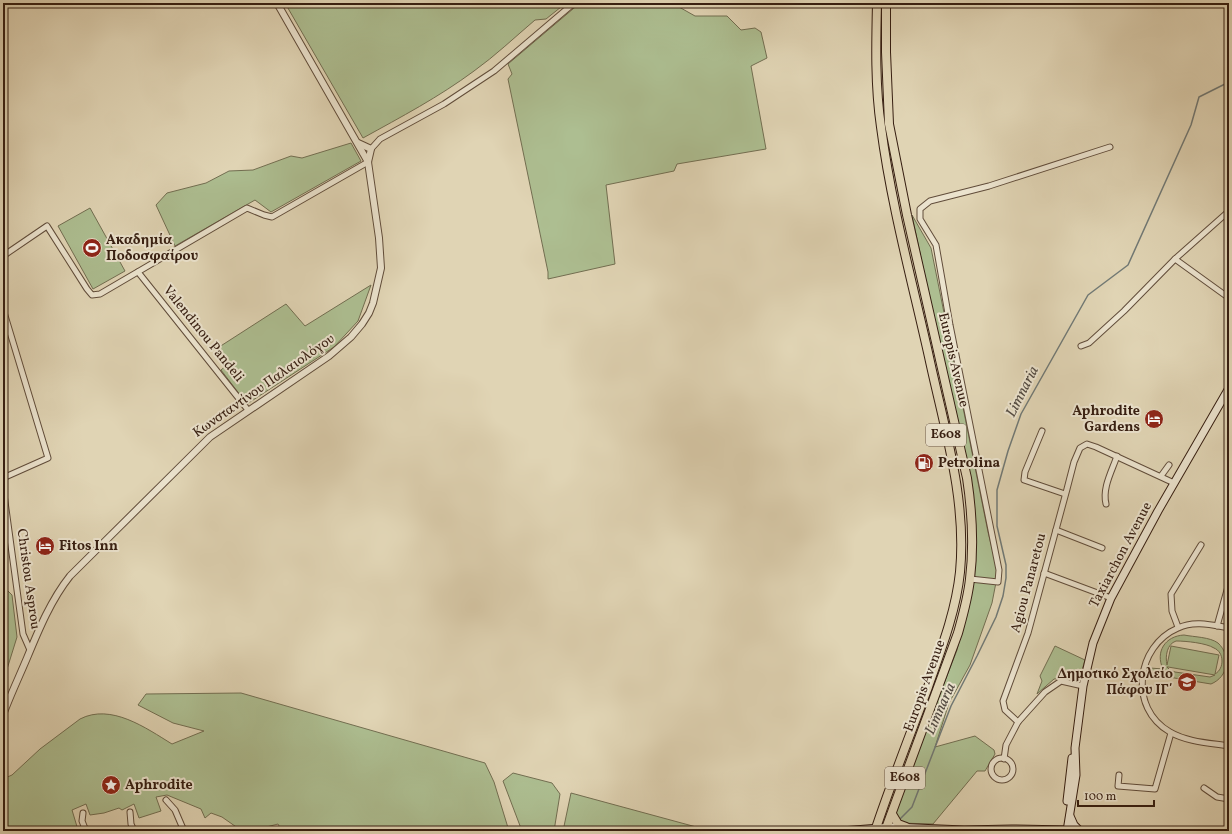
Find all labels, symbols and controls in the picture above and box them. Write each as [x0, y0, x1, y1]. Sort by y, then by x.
place label: Ακαδημία Ποδοσφαίρου [106, 231, 198, 266]
sports icon: Ακαδημία Ποδοσφαίρου [81, 237, 103, 259]
street label: Valendinou Pandeli [158, 282, 248, 386]
street label: Europis Avenue [933, 311, 973, 409]
street label: Κωνσταντίνου Παλαιολόγου [189, 330, 339, 442]
water label: Limnaria [1001, 363, 1045, 421]
place label: Aphrodite Gardens [1072, 402, 1140, 437]
hotel icon: Aphrodite Gardens [1143, 408, 1165, 430]
road number: E608 [926, 424, 966, 446]
fuel station icon: Petrolina [913, 452, 935, 474]
place label: Petrolina [938, 454, 1001, 473]
street label: Taxiarchon Avenue [1085, 498, 1157, 611]
street label: Christou Asprou [12, 527, 44, 631]
street label: Agiou Panaretou [1007, 531, 1051, 635]
hotel icon: Fitos Inn [34, 535, 56, 557]
place label: Fitos Inn [59, 537, 118, 556]
street label: Europis Avenue [900, 637, 951, 735]
place label: Δημοτικό Σχολείο Πάφου ΙΓ΄ [1058, 665, 1173, 700]
school or university icon: Δημοτικό Σχολείο Πάφου ΙΓ΄ [1176, 671, 1198, 693]
water label: Limnaria [920, 680, 962, 738]
road number: E608 [885, 767, 925, 789]
place icon: Aphrodite [100, 774, 122, 796]
place label: Aphrodite [125, 776, 193, 795]
scale bar [1078, 782, 1154, 808]
text: 100 m [1084, 789, 1117, 805]

